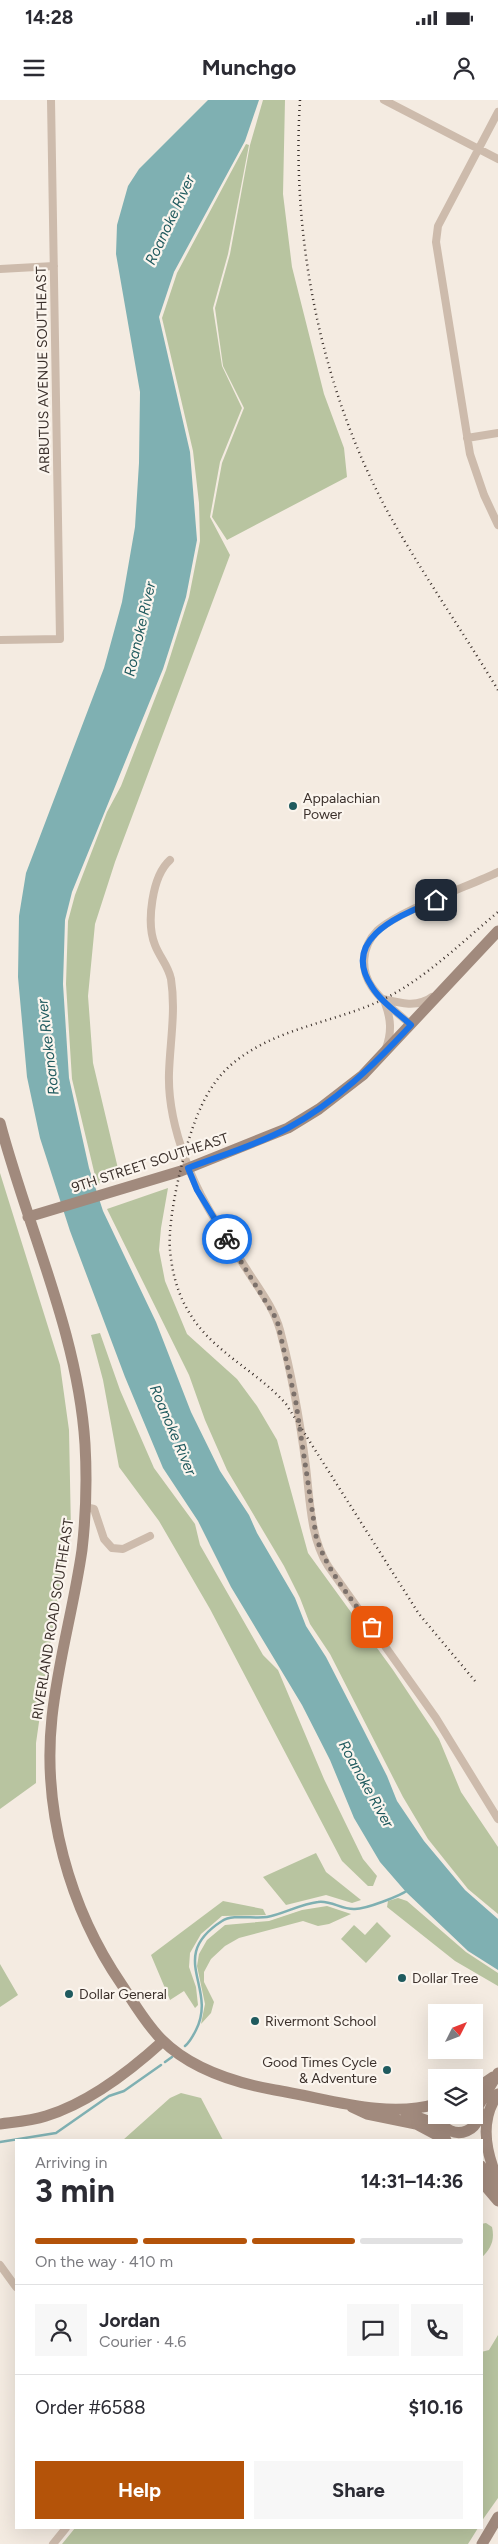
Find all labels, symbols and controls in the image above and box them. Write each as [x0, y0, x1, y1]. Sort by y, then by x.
text: 14:28 [25, 6, 73, 29]
icon: menu [20, 54, 48, 82]
text: Munchgo [202, 54, 296, 81]
icon: person [450, 54, 478, 82]
water label: Roanoke River [141, 171, 199, 268]
street label: ARBUTUS AVENUE SOUTHEAST [33, 266, 53, 474]
water label: Roanoke River [120, 579, 160, 678]
place label: Appalachian Power [303, 790, 380, 823]
marker: Appalachian Power [287, 800, 299, 812]
pin [415, 879, 457, 921]
icon: home [422, 886, 450, 914]
water label: Roanoke River [33, 997, 63, 1096]
street label: 9TH STREET SOUTHEAST [69, 1129, 231, 1196]
courier [202, 1214, 252, 1264]
icon: bike [213, 1225, 241, 1253]
water label: Roanoke River [146, 1382, 201, 1479]
street label: RIVERLAND ROAD SOUTHEAST [29, 1517, 77, 1721]
pin [351, 1606, 393, 1648]
icon: bag [358, 1613, 386, 1641]
water label: Roanoke River [335, 1737, 398, 1831]
place label: Dollar Tree [412, 1970, 479, 1987]
marker: Dollar Tree [396, 1972, 408, 1984]
place label: Dollar General [79, 1986, 167, 2003]
marker: Dollar General [63, 1988, 75, 2000]
north arrow [428, 2004, 482, 2059]
map controls [428, 2004, 483, 2124]
place label: Rivermont School [265, 2013, 376, 2030]
marker: Rivermont School [249, 2015, 261, 2027]
place label: Good Times Cycle & Adventure [262, 2054, 377, 2087]
marker: Good Times Cycle & Adventure [381, 2064, 393, 2076]
button: layers [428, 2069, 483, 2124]
text: Arriving in [35, 2153, 107, 2172]
text: 14:31–14:36 [361, 2170, 463, 2193]
text: 3 min [35, 2172, 115, 2210]
text: On the way · 410 m [35, 2252, 173, 2271]
button: person [35, 2304, 87, 2356]
button: chat [347, 2304, 399, 2356]
button: phone [411, 2304, 463, 2356]
text: Jordan [99, 2309, 160, 2332]
text: Courier · 4.6 [99, 2332, 186, 2351]
text: Order #6588 [35, 2396, 146, 2419]
text: $10.16 [408, 2396, 463, 2419]
button: Help [35, 2461, 244, 2519]
button: Share [254, 2461, 463, 2519]

